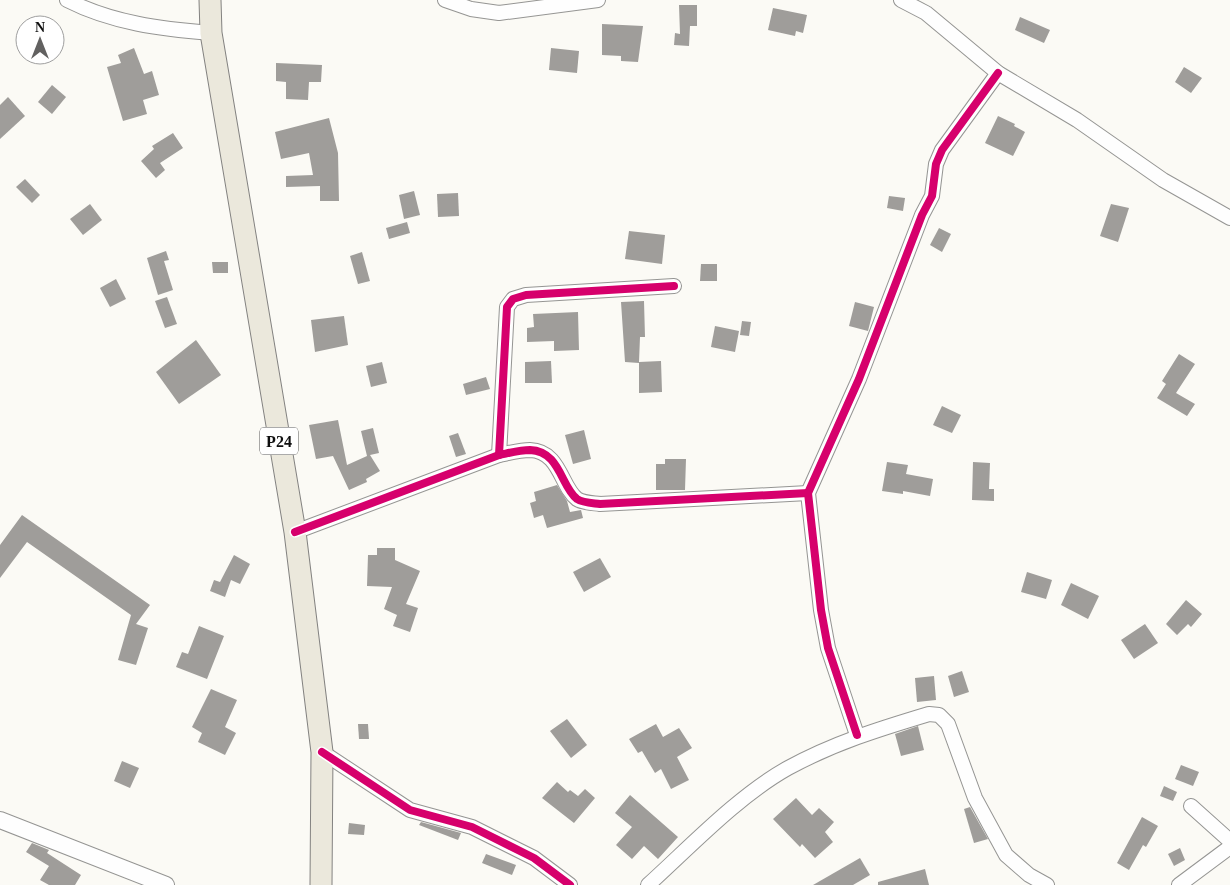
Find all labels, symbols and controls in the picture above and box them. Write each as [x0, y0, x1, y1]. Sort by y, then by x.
north arrow [15, 15, 65, 65]
text: N [35, 20, 45, 35]
road number: P24 [260, 428, 298, 454]

